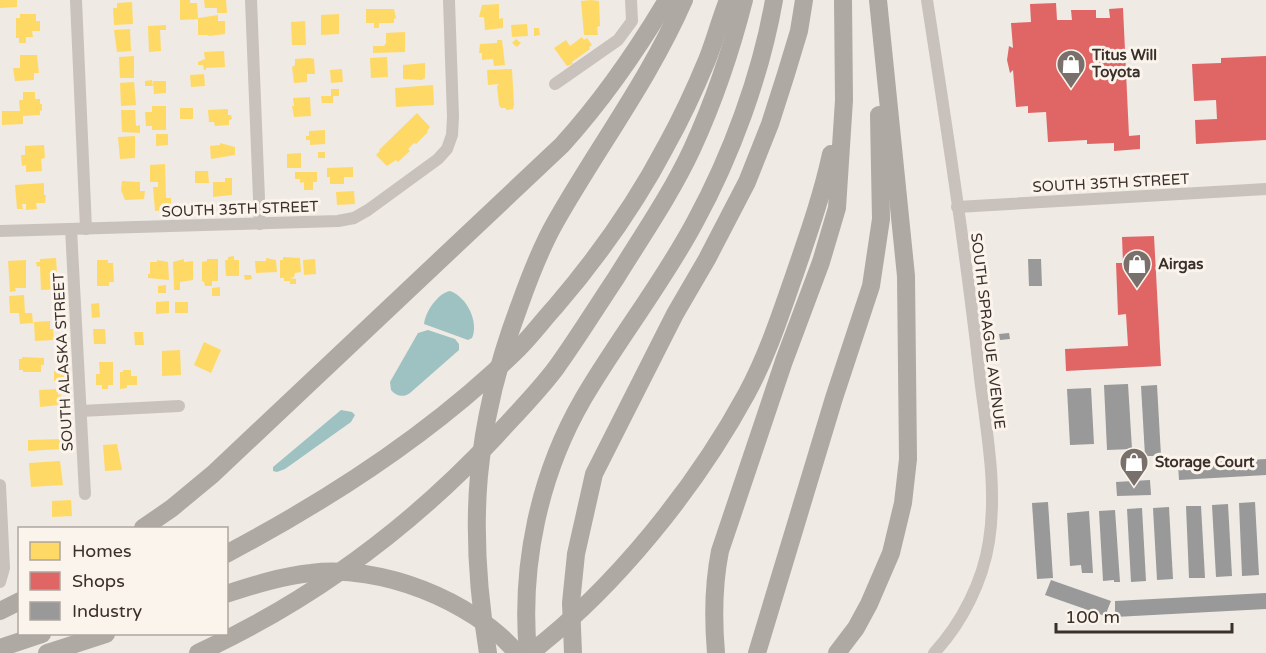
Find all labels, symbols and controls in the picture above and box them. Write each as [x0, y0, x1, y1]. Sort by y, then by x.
place label: Titus Will Toyota [1091, 46, 1157, 82]
shop icon: Titus Will Toyota [1055, 48, 1087, 90]
street label: SOUTH 35TH STREET [1032, 170, 1190, 196]
street label: SOUTH 35TH STREET [161, 197, 319, 221]
street label: SOUTH SPRAGUE AVENUE [967, 232, 1009, 430]
shop icon: Airgas [1121, 248, 1153, 290]
place label: Airgas [1158, 255, 1203, 274]
street label: SOUTH ALASKA STREET [49, 272, 77, 452]
shop icon: Storage Court [1118, 446, 1150, 488]
place label: Storage Court [1155, 453, 1255, 472]
legend [18, 527, 228, 635]
text: Homes [72, 540, 132, 562]
text: Shops [72, 570, 125, 592]
scale bar [1056, 596, 1232, 634]
text: Industry [72, 600, 143, 622]
text: 100 m [1065, 606, 1120, 628]

